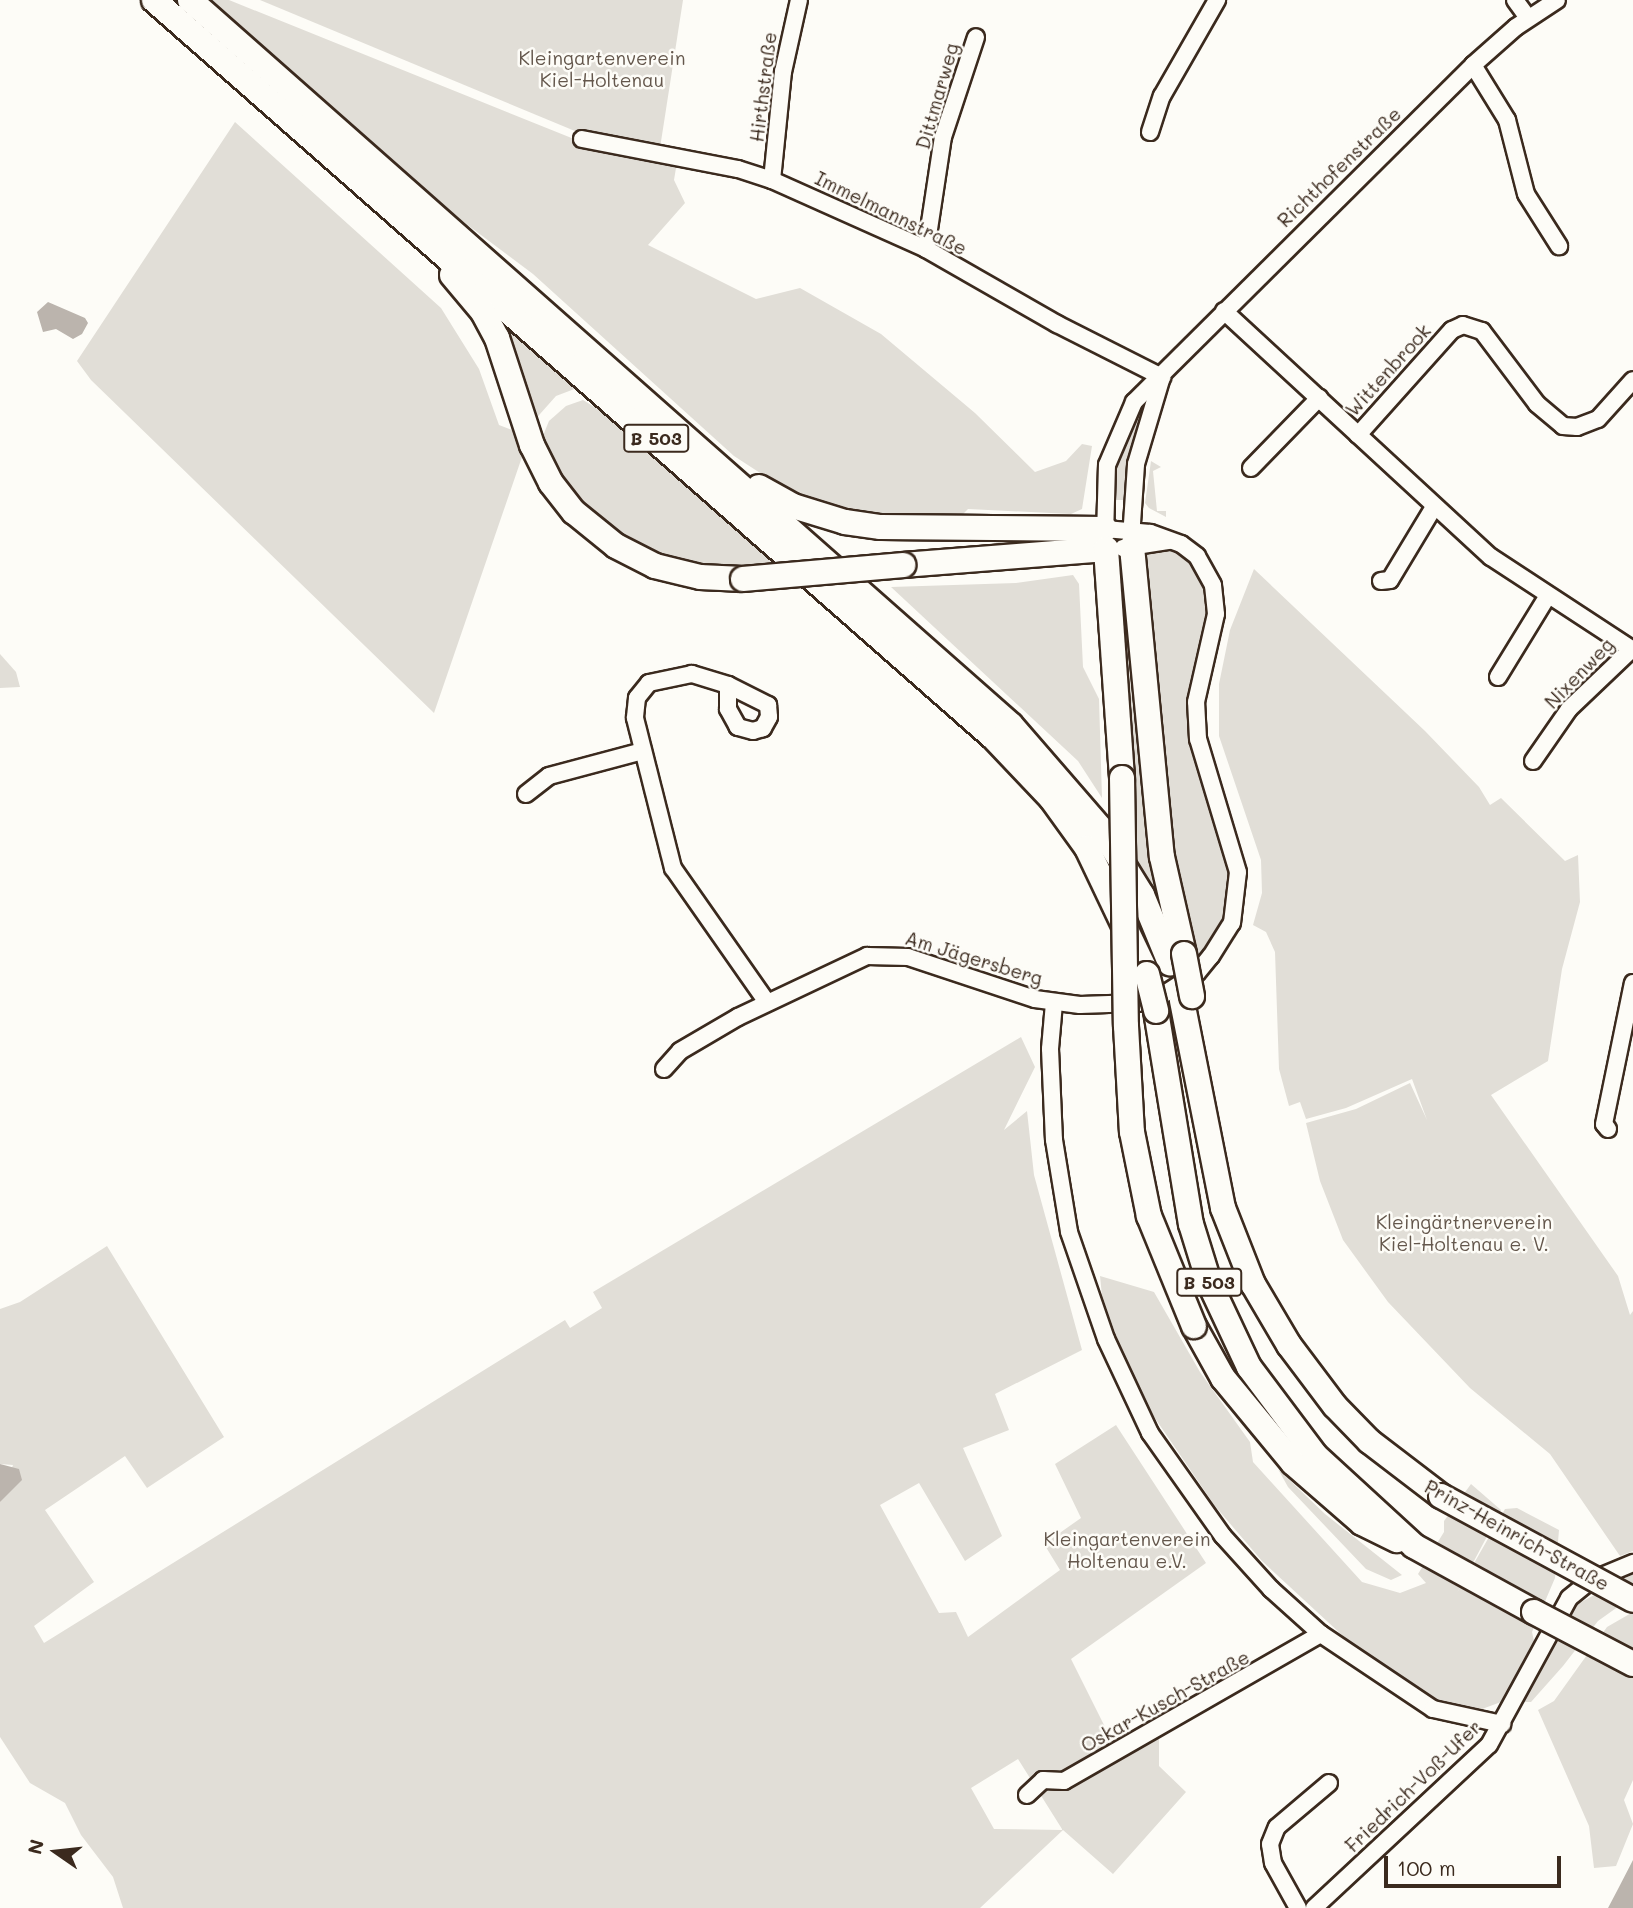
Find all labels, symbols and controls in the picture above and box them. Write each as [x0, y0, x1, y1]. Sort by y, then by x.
street label: Hirthstraße [745, 31, 781, 143]
street label: Dittmarweg [911, 40, 963, 152]
park label: Kleingartenverein Kiel-Holtenau [519, 47, 685, 91]
street label: Richthofenstraße [1273, 102, 1405, 232]
street label: Immelmannstraße [811, 166, 971, 260]
street label: Wittenbrook [1341, 319, 1435, 421]
road number: B 503 [623, 424, 689, 452]
street label: Nixenweg [1540, 633, 1618, 713]
street label: Am Jägersberg [902, 926, 1046, 990]
park label: Kleingärtnerverein Kiel-Holtenau e. V. [1376, 1211, 1552, 1255]
road number: B 503 [1176, 1268, 1242, 1296]
street label: Prinz-Heinrich-Straße [1421, 1475, 1613, 1595]
park label: Kleingartenverein Holtenau e.V. [1044, 1528, 1210, 1572]
street label: Oskar-Kusch-Straße [1077, 1645, 1253, 1757]
street label: Friedrich-Voß-Ufer [1340, 1715, 1486, 1857]
north arrow [21, 1817, 91, 1887]
text: N [21, 1837, 49, 1857]
scale bar [1388, 1842, 1565, 1886]
text: 100 m [1397, 1854, 1456, 1881]

